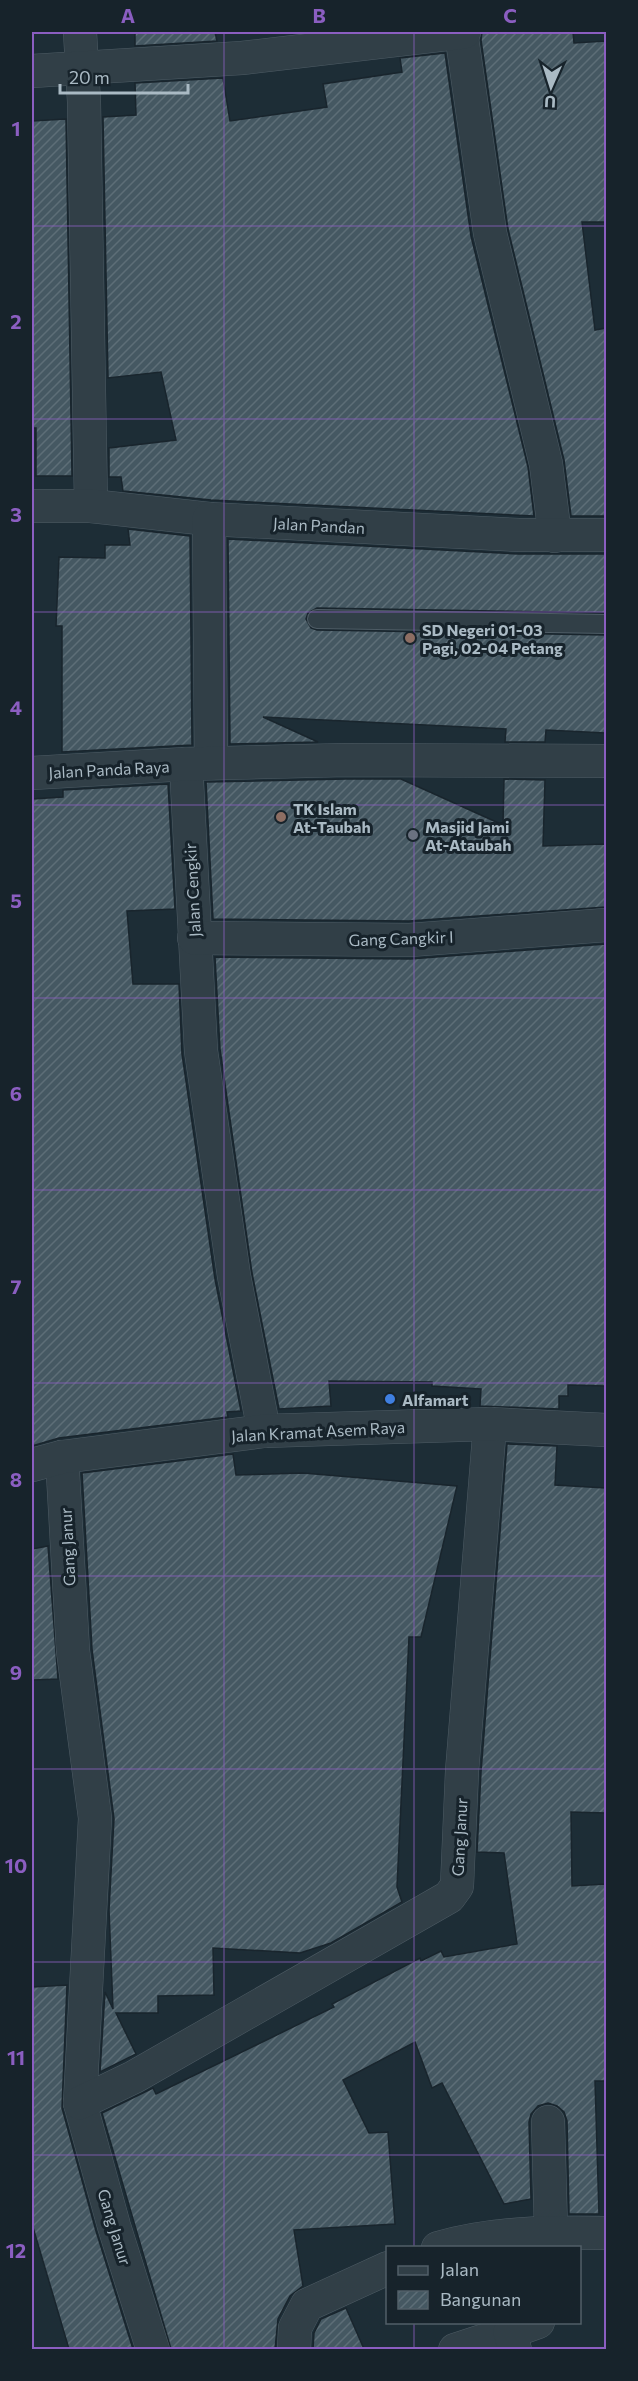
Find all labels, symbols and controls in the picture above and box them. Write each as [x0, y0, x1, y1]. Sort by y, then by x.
text: A [121, 3, 135, 27]
text: B [312, 3, 326, 27]
text: C [503, 3, 517, 27]
scale bar [60, 57, 188, 95]
north arrow [521, 57, 581, 117]
text: 20 m [69, 66, 110, 88]
text: U [544, 93, 557, 112]
text: 1 [11, 116, 21, 140]
text: 2 [10, 309, 22, 333]
text: 3 [10, 502, 22, 526]
street label: Jalan Pandan [273, 513, 365, 537]
place label: SD Negeri 01-03 Pagi, 02-04 Petang [422, 620, 563, 657]
marker: SD Negeri 01-03 Pagi, 02-04 Petang [403, 631, 417, 645]
text: 4 [10, 695, 22, 719]
street label: Jalan Panda Raya [48, 756, 170, 782]
place label: TK Islam At-Taubah [293, 799, 371, 836]
marker: TK Islam At-Taubah [274, 810, 288, 824]
place label: Masjid Jami At-Ataubah [425, 817, 511, 854]
marker: Masjid Jami At-Ataubah [406, 828, 420, 842]
street label: Jalan Cengkir [180, 842, 204, 937]
text: 5 [10, 888, 22, 912]
street label: Gang Cangkir I [348, 927, 454, 949]
text: 6 [10, 1081, 22, 1105]
text: 7 [11, 1274, 22, 1298]
place label: Alfamart [402, 1390, 469, 1409]
marker: Alfamart [383, 1392, 397, 1406]
street label: Jalan Kramat Asem Raya [231, 1417, 405, 1445]
text: 8 [10, 1467, 22, 1491]
street label: Gang Janur [55, 1507, 79, 1587]
text: 9 [10, 1660, 22, 1684]
street label: Gang Janur [447, 1797, 471, 1877]
text: 10 [5, 1853, 27, 1877]
text: 11 [7, 2045, 25, 2069]
street label: Gang Janur [94, 2187, 136, 2268]
text: 12 [6, 2238, 26, 2262]
legend [386, 2246, 581, 2324]
text: Jalan [440, 2258, 479, 2280]
text: Bangunan [440, 2288, 521, 2310]

